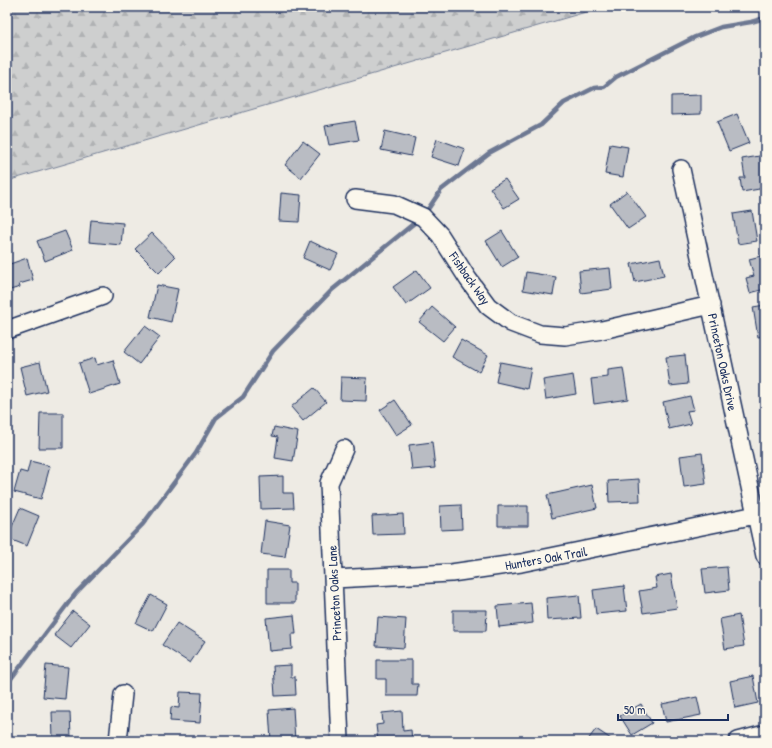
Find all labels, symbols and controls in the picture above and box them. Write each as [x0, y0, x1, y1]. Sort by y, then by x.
street label: Fishback Way [445, 247, 495, 308]
street label: Princeton Oaks Drive [704, 312, 742, 412]
street label: Hunters Oak Trail [504, 542, 589, 574]
street label: Princeton Oaks Lane [323, 545, 345, 641]
scale bar [618, 696, 728, 722]
text: 50 m [624, 701, 645, 718]

